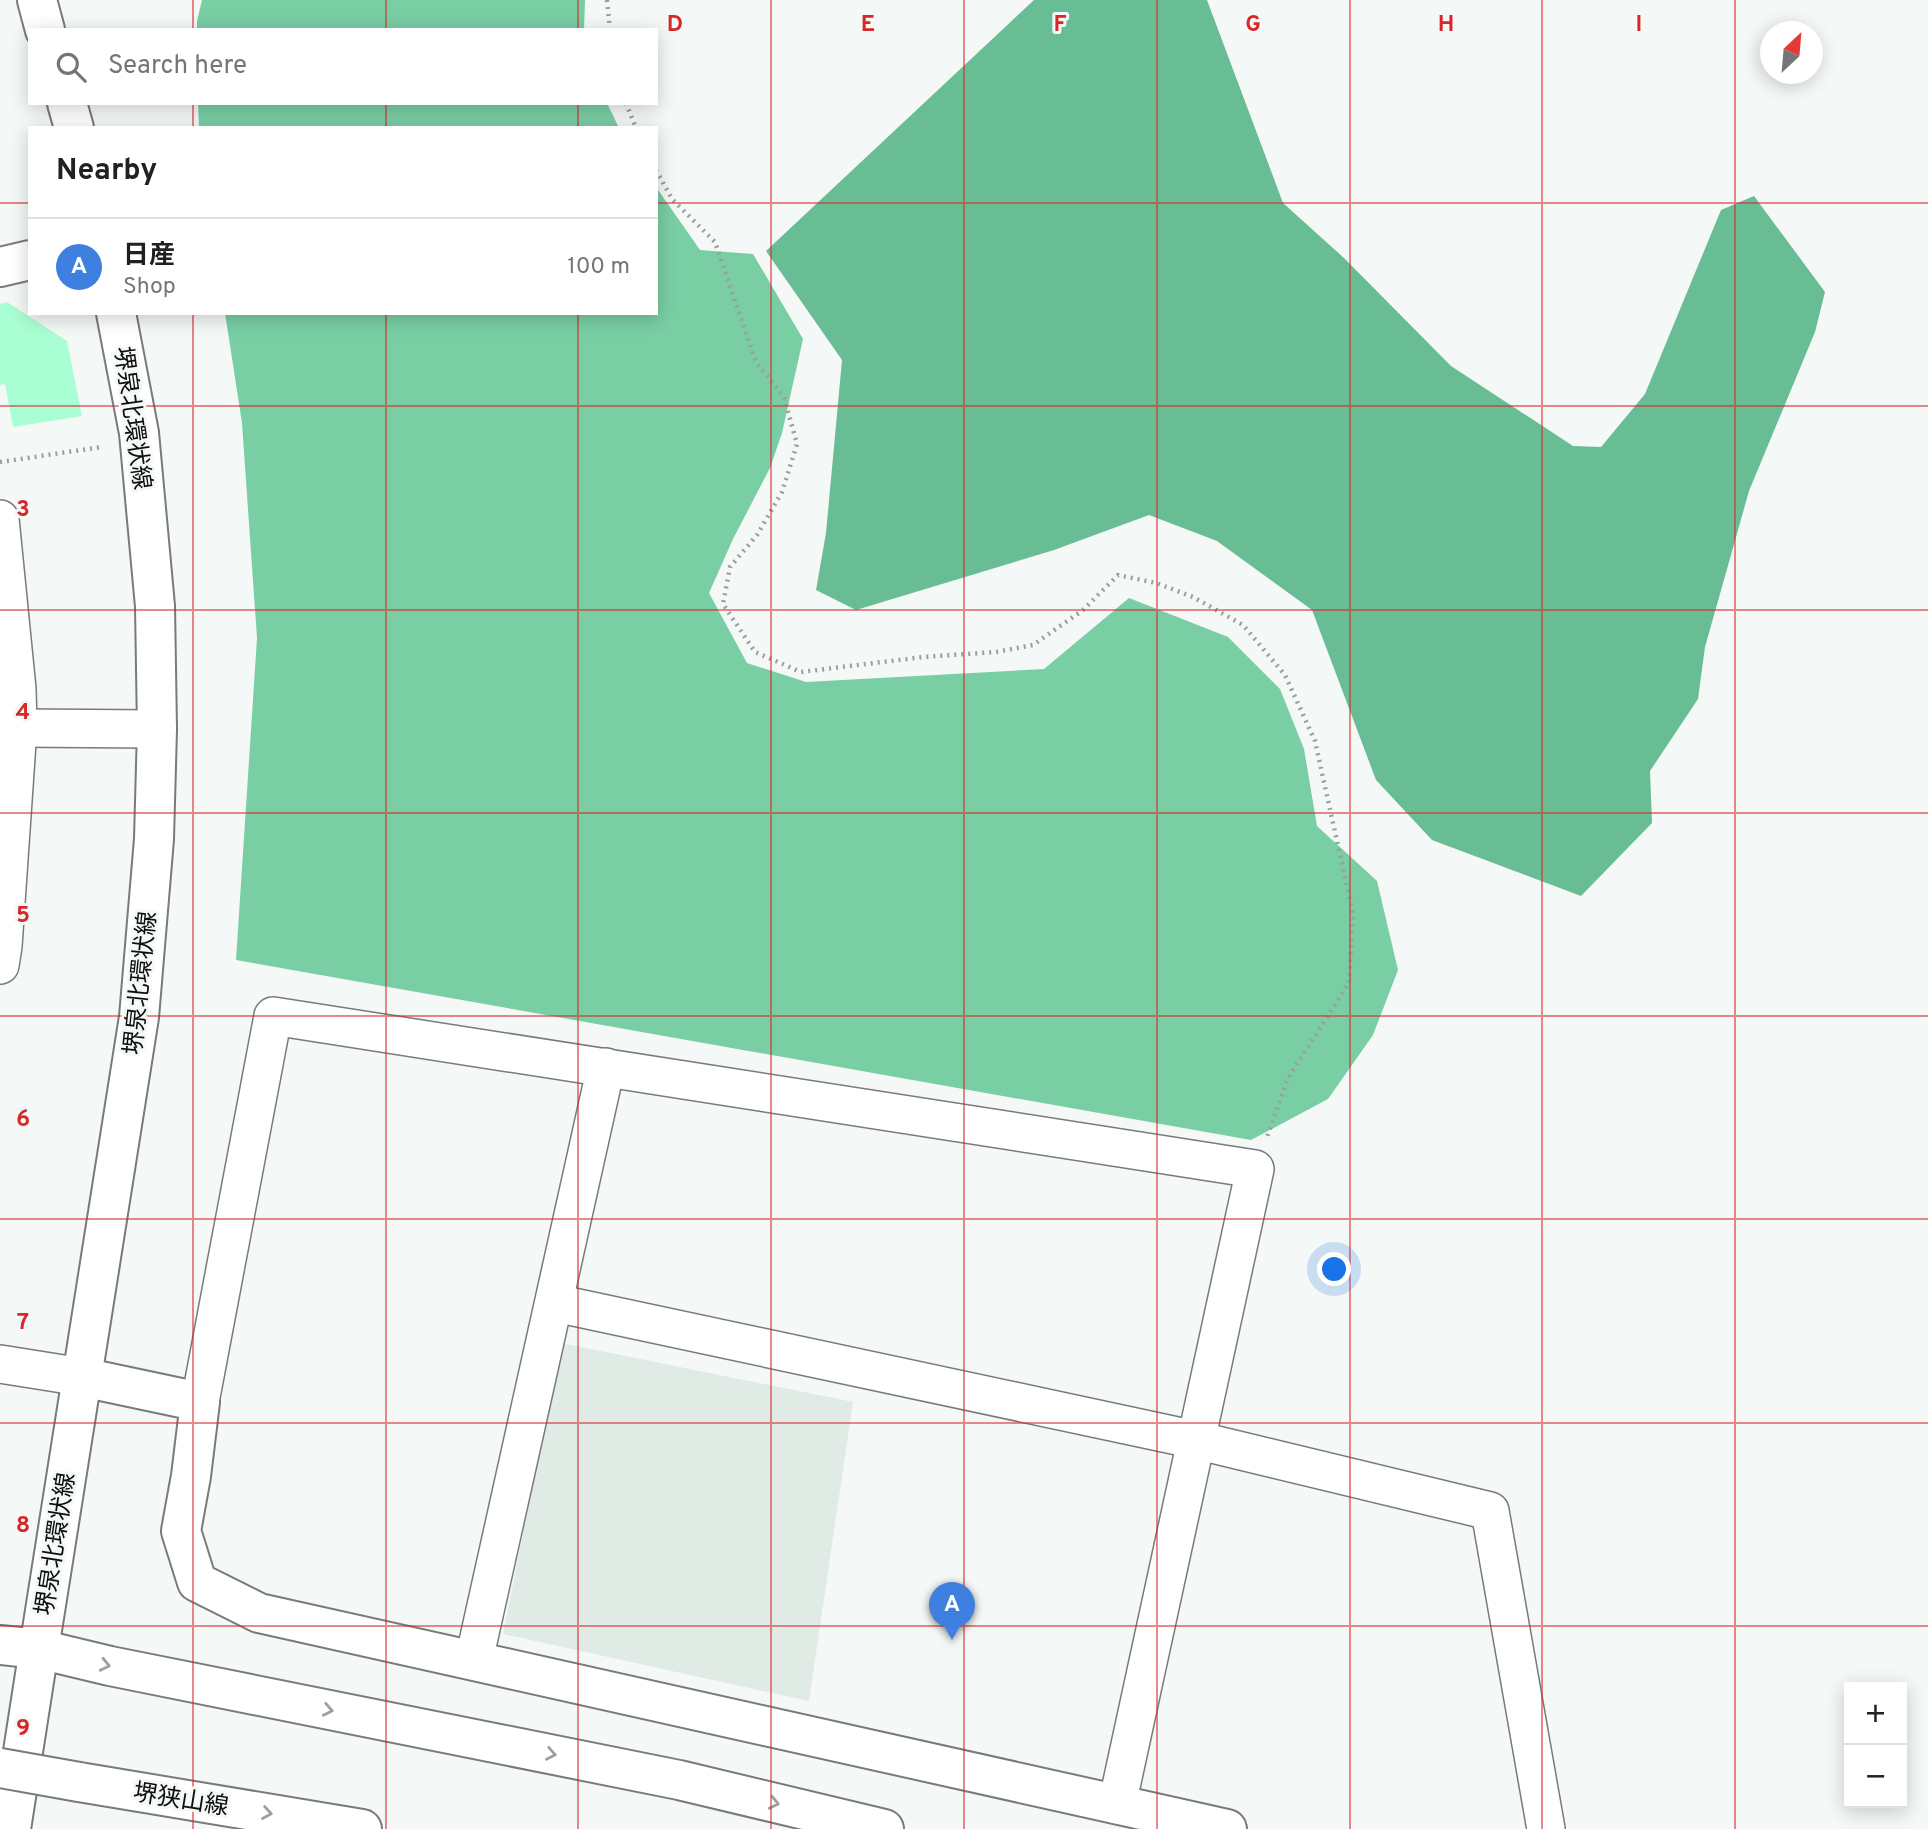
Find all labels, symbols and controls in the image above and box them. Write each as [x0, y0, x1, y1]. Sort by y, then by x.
text: D [667, 11, 683, 40]
text: E [861, 11, 875, 40]
text: F [1053, 11, 1067, 40]
text: G [1245, 11, 1261, 40]
text: H [1438, 11, 1454, 40]
text: I [1636, 11, 1642, 40]
north arrow [1760, 21, 1823, 84]
search box [28, 28, 658, 105]
icon: search [52, 48, 90, 86]
text: Search here [108, 50, 247, 83]
text: Nearby [56, 153, 157, 190]
text: 日産 [123, 240, 175, 273]
text: A [71, 253, 87, 282]
text: 100 m [567, 253, 630, 282]
text: Shop [123, 273, 176, 302]
street label: 堺泉北環状線 [106, 345, 156, 492]
text: 3 [16, 496, 30, 525]
text: 4 [16, 699, 30, 728]
text: 5 [16, 902, 30, 931]
street label: 堺泉北環状線 [120, 910, 164, 1056]
text: 6 [16, 1106, 30, 1135]
your location [1317, 1252, 1351, 1286]
text: 7 [17, 1309, 29, 1338]
street label: 堺泉北環状線 [31, 1471, 83, 1618]
text: 8 [16, 1512, 30, 1541]
pin: A [929, 1582, 975, 1640]
one-way arrow [99, 1657, 111, 1671]
map controls [1844, 1682, 1907, 1808]
button: + [1844, 1682, 1907, 1745]
one-way arrow [322, 1701, 334, 1716]
text: 9 [16, 1715, 30, 1744]
button: − [1844, 1745, 1907, 1808]
one-way arrow [545, 1746, 557, 1761]
street label: 堺狭山線 [131, 1779, 230, 1823]
one-way arrow [767, 1794, 779, 1809]
one-way arrow [261, 1805, 273, 1820]

